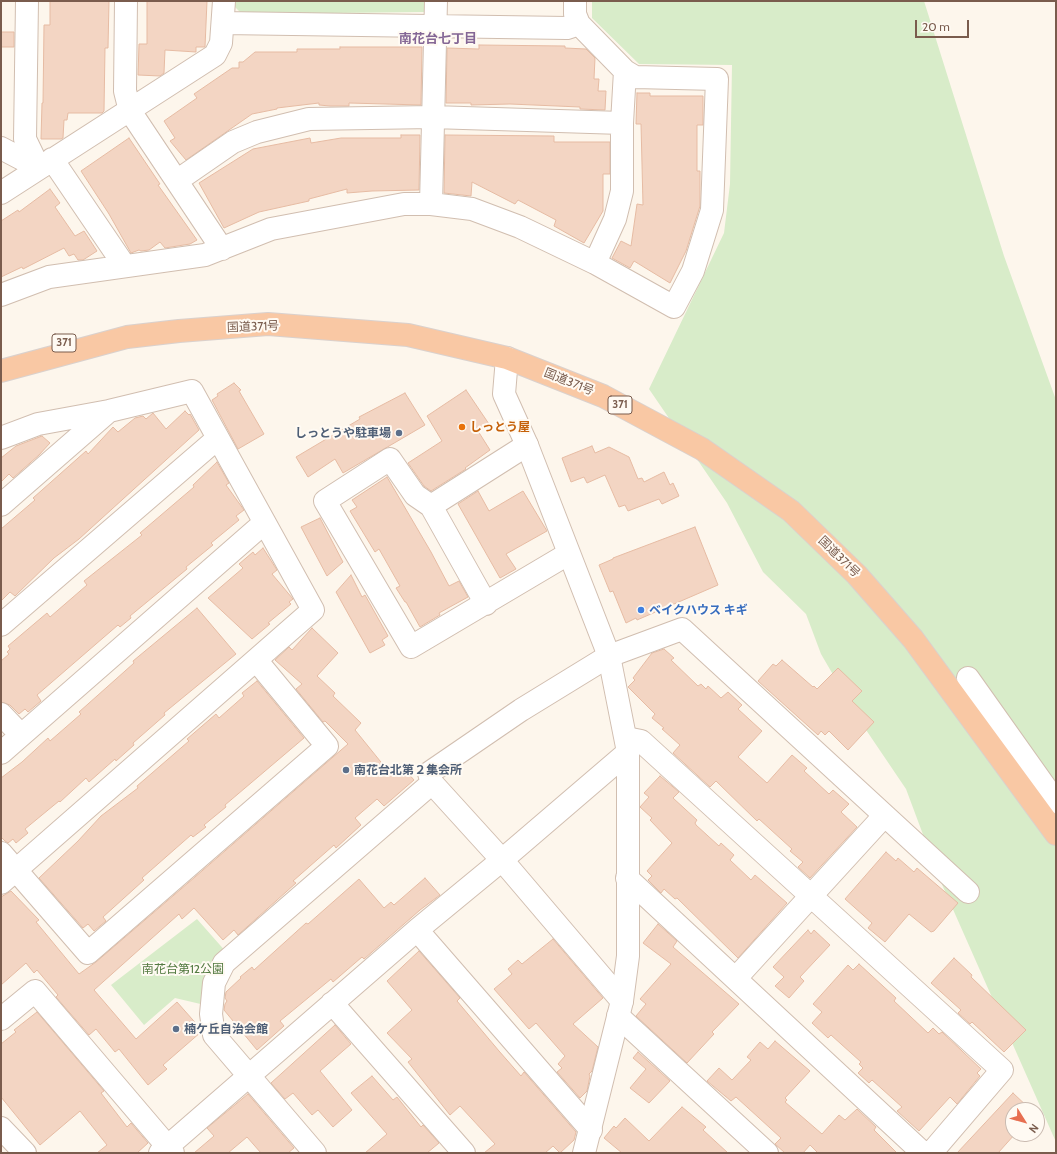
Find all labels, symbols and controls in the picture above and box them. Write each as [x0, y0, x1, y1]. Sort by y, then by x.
scale bar [917, 12, 971, 38]
text: 20 m [922, 19, 950, 34]
district label: 南花台七丁目 [399, 31, 477, 47]
street label: 国道371号 [227, 319, 279, 335]
road number: 371 [52, 334, 76, 352]
street label: 国道371号 [542, 366, 596, 398]
road number: 371 [608, 396, 632, 414]
place label: しっとう屋 [470, 420, 530, 434]
marker: しっとう屋 [457, 422, 467, 432]
place label: しっとうや駐車場 [295, 426, 391, 440]
marker: しっとうや駐車場 [394, 428, 404, 438]
street label: 国道371号 [815, 534, 863, 580]
place label: ベイクハウス キギ [649, 603, 748, 617]
marker: ベイクハウス キギ [636, 605, 646, 615]
place label: 南花台北第２集会所 [354, 763, 462, 777]
marker: 南花台北第２集会所 [341, 765, 351, 775]
park label: 南花台第12公園 [142, 962, 224, 976]
place label: 楠ケ丘自治会館 [184, 1022, 268, 1036]
marker: 楠ケ丘自治会館 [171, 1024, 181, 1034]
north arrow [1005, 1102, 1045, 1142]
text: N [1026, 1121, 1042, 1136]

